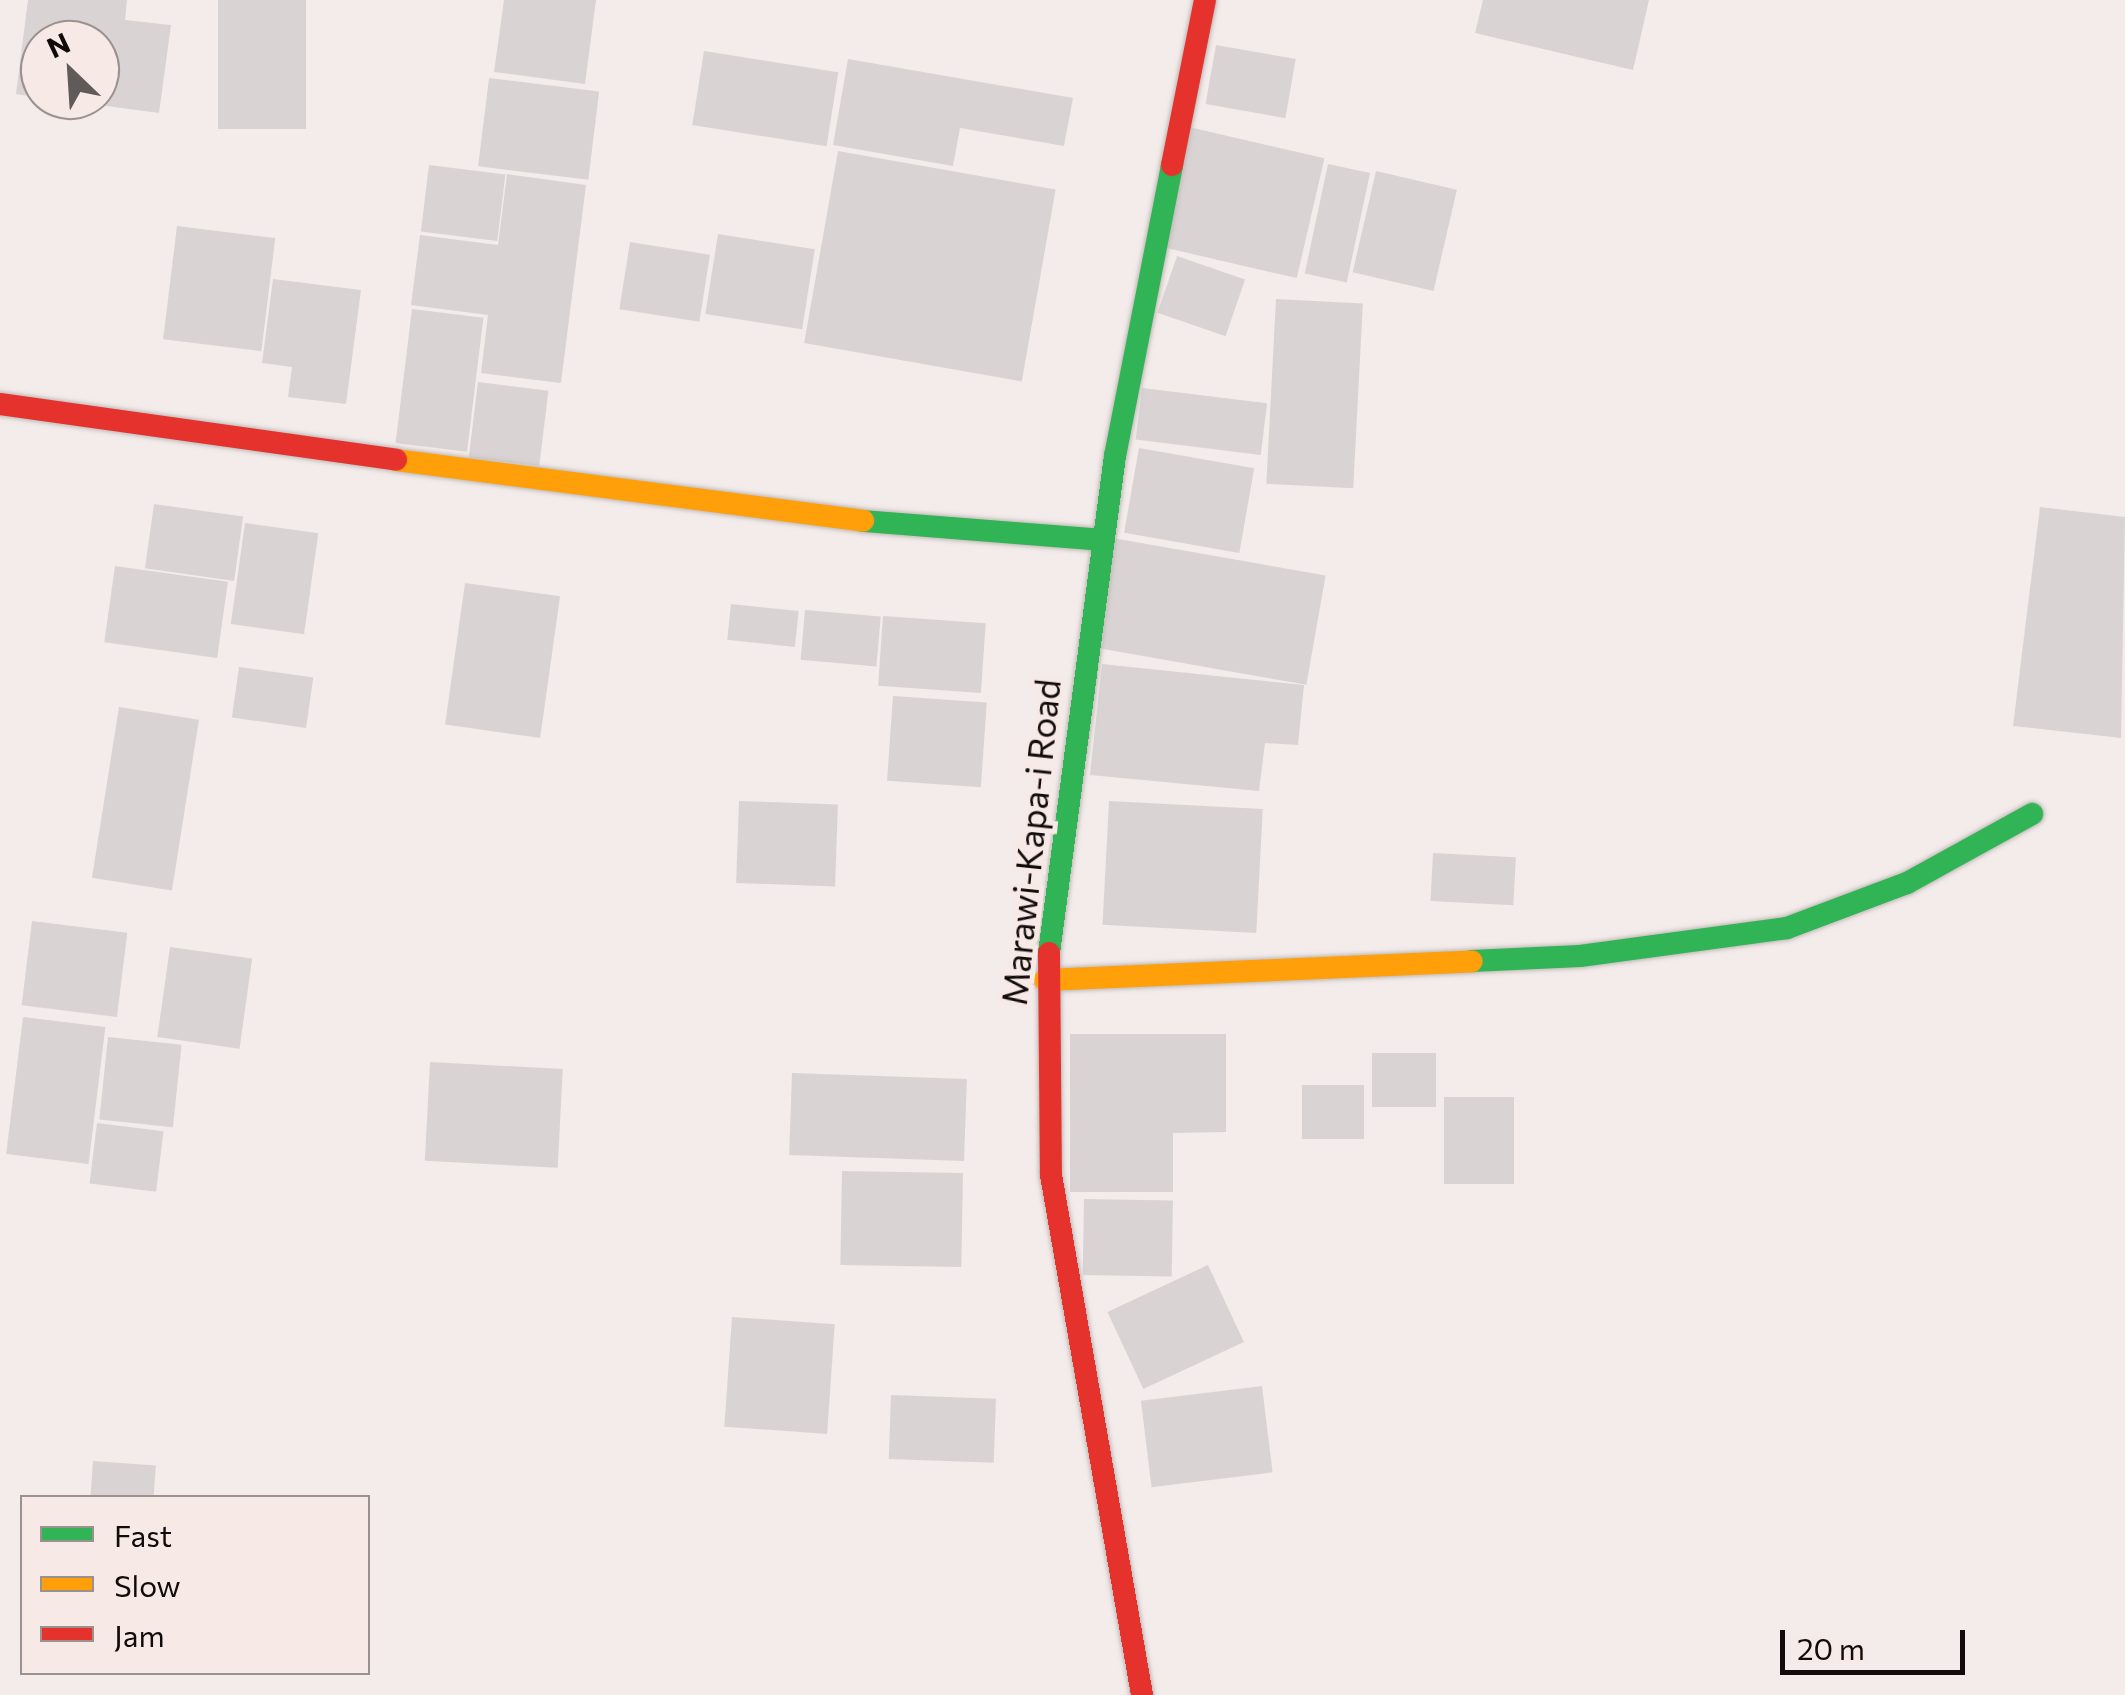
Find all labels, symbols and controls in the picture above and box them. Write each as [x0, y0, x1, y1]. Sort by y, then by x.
north arrow [20, 20, 120, 120]
text: N [41, 25, 75, 64]
street label: Marawi-Kapa-i Road [992, 677, 1068, 1007]
legend [20, 1495, 370, 1675]
text: Fast [114, 1516, 172, 1553]
text: Slow [114, 1566, 181, 1603]
scale bar [1785, 1610, 1970, 1672]
text: Jam [114, 1616, 165, 1653]
text: 20 m [1797, 1629, 1865, 1666]

